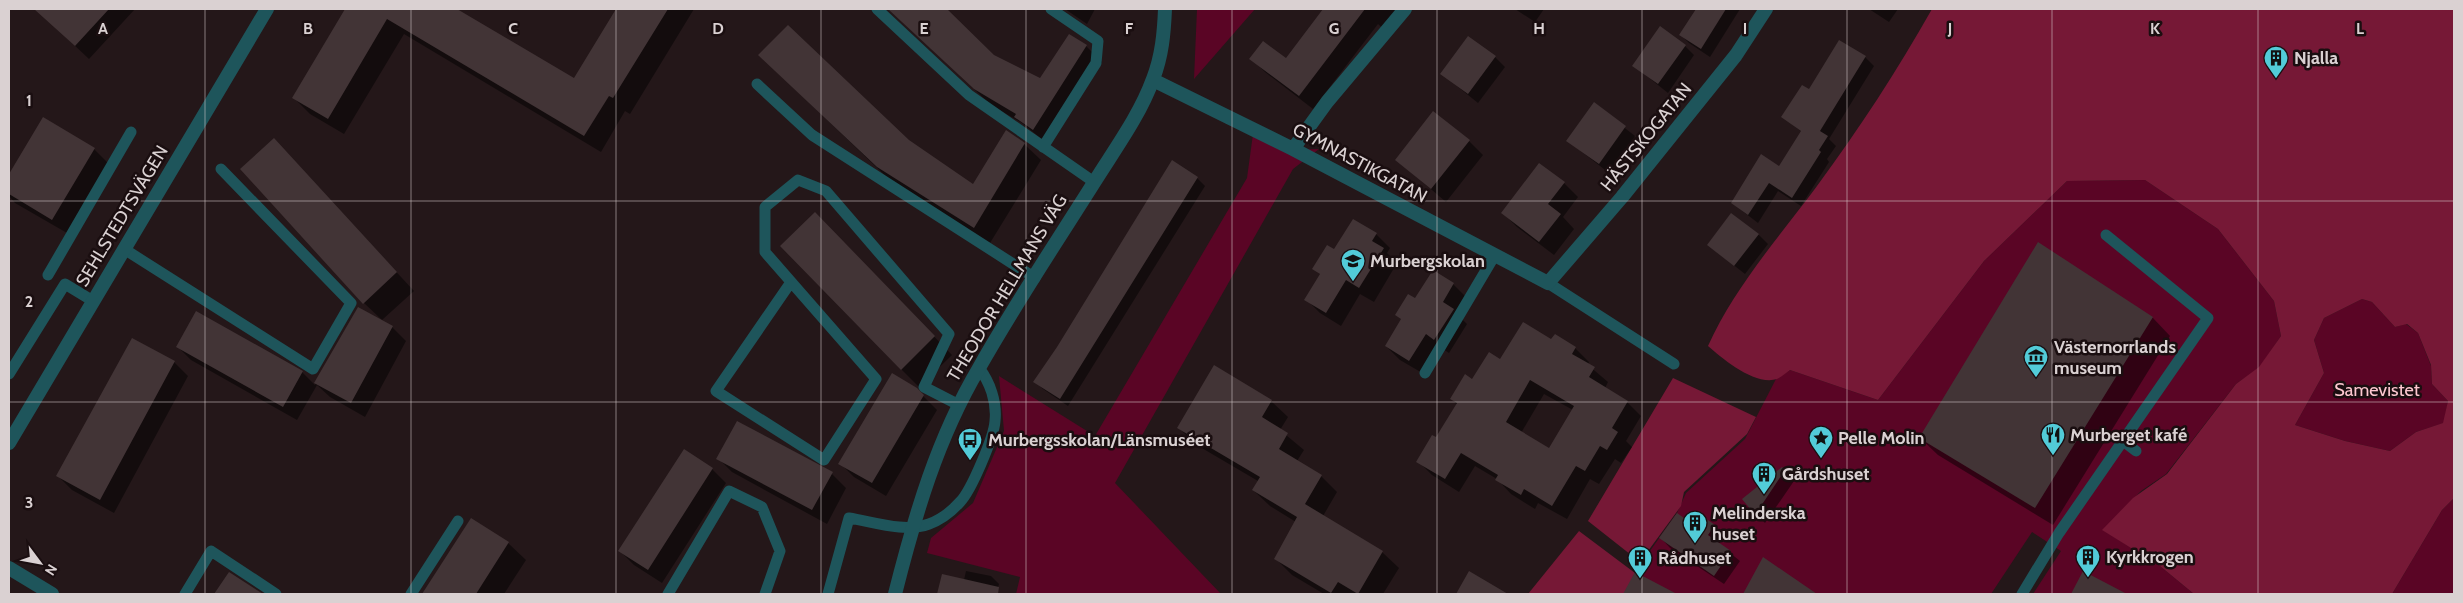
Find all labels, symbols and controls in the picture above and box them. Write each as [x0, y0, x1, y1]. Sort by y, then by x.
text: A [98, 19, 108, 38]
text: B [303, 19, 313, 38]
text: C [508, 19, 518, 38]
text: D [712, 19, 724, 38]
text: E [919, 19, 929, 38]
text: F [1125, 19, 1134, 38]
text: G [1329, 19, 1339, 38]
text: H [1533, 19, 1545, 38]
text: I [1743, 19, 1747, 38]
text: J [1947, 19, 1952, 38]
text: K [2150, 19, 2160, 38]
text: L [2356, 19, 2364, 38]
building icon: Njalla [2263, 45, 2289, 79]
place label: Njalla [2294, 47, 2338, 69]
street label: HÄSTSKOGATAN [1596, 79, 1696, 195]
text: 1 [26, 91, 32, 110]
street label: GYMNASTIKGATAN [1289, 118, 1431, 208]
street label: SEHLSTEDTSVÄGEN [71, 141, 173, 291]
street label: THEODOR HELLMANS VÄG [942, 190, 1072, 386]
school or university icon: Murbergskolan [1340, 248, 1366, 282]
place label: Murbergskolan [1370, 250, 1485, 272]
text: 2 [25, 292, 33, 311]
place label: Västernorrlands museum [2054, 336, 2176, 379]
museum icon: Västernorrlands museum [2023, 344, 2049, 378]
park label: Samevistet [2334, 379, 2420, 401]
restaurant icon: Murberget kafé [2040, 422, 2066, 456]
place label: Murberget kafé [2070, 424, 2187, 446]
place icon: Pelle Molin [1808, 425, 1834, 459]
bus stop icon: Murbergsskolan/Länsmuséet [957, 427, 983, 461]
place label: Pelle Molin [1838, 427, 1925, 449]
place label: Murbergsskolan/Länsmuséet [988, 429, 1210, 451]
building icon: Gårdshuset [1751, 461, 1777, 495]
place label: Gårdshuset [1782, 463, 1869, 485]
text: 3 [25, 493, 33, 512]
place label: Melinderska huset [1712, 502, 1806, 545]
building icon: Melinderska huset [1682, 510, 1708, 544]
north arrow [15, 538, 65, 588]
building icon: Kyrkkrogen [2075, 544, 2101, 578]
building icon: Rådhuset [1627, 545, 1653, 579]
place label: Kyrkkrogen [2106, 546, 2194, 568]
place label: Rådhuset [1658, 547, 1731, 569]
text: N [41, 561, 61, 579]

